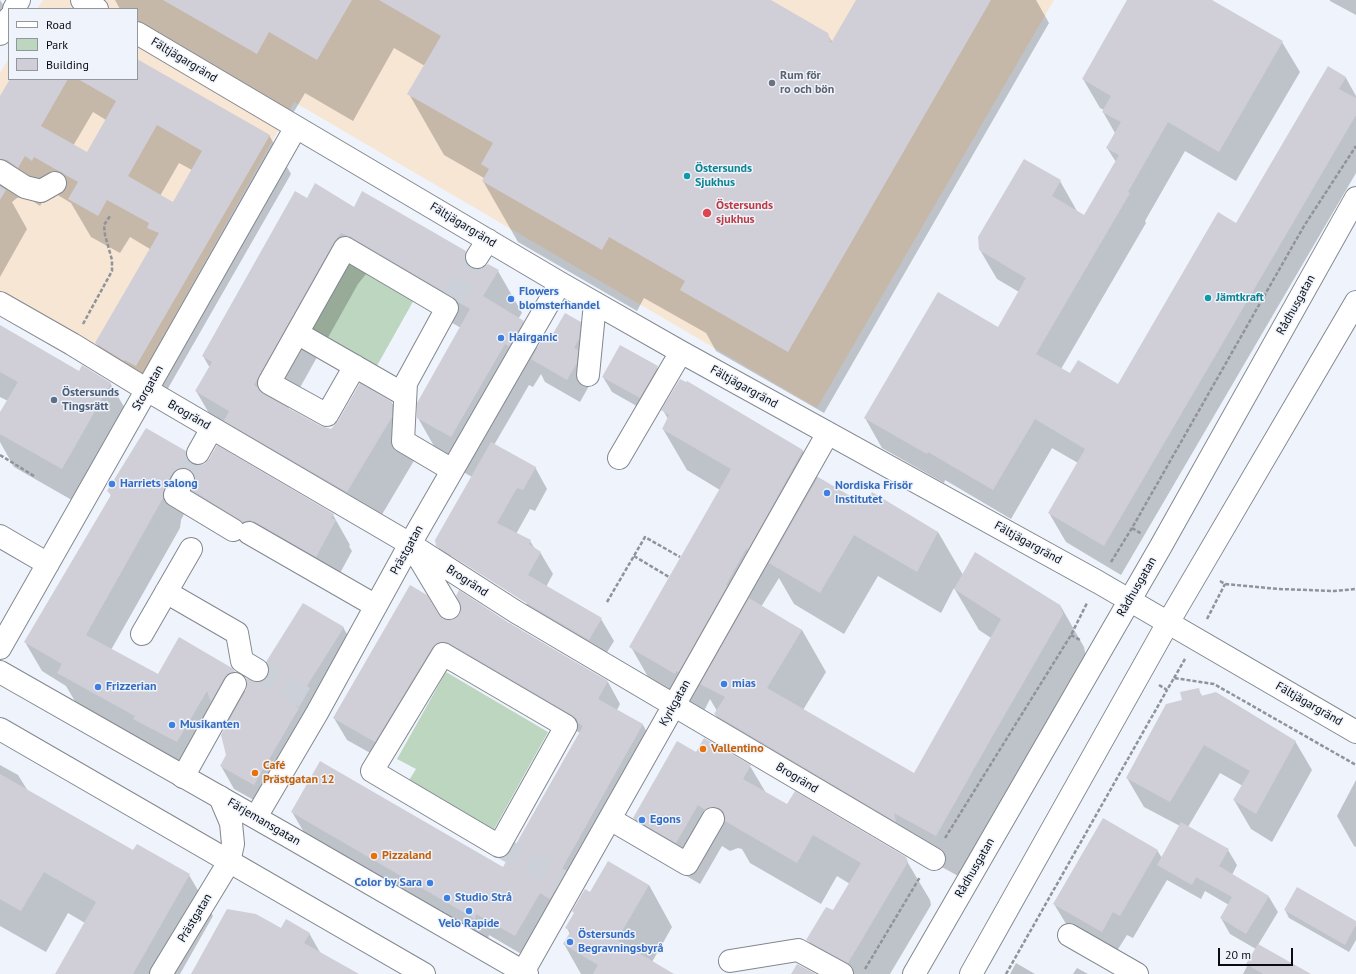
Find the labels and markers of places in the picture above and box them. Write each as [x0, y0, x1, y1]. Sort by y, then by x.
place label: Rum för ro och bön [780, 69, 834, 97]
marker: Rum för ro och bön [767, 78, 777, 88]
place label: Östersunds Sjukhus [695, 162, 752, 190]
marker: Östersunds Sjukhus [682, 171, 692, 181]
place label: Östersunds sjukhus [716, 199, 773, 227]
marker: Östersunds sjukhus [701, 207, 713, 219]
place label: Flowers blomsterhandel [519, 285, 600, 313]
place label: Jämtkraft [1216, 291, 1264, 305]
marker: Jämtkraft [1203, 293, 1213, 303]
marker: Flowers blomsterhandel [506, 294, 516, 304]
place label: Hairganic [509, 331, 558, 345]
marker: Hairganic [496, 333, 506, 343]
place label: Östersunds Tingsrätt [62, 386, 119, 414]
marker: Östersunds Tingsrätt [49, 395, 59, 405]
place label: Harriets salong [120, 477, 198, 491]
marker: Harriets salong [107, 479, 117, 489]
place label: Nordiska Frisör Institutet [835, 479, 912, 507]
marker: Nordiska Frisör Institutet [822, 488, 832, 498]
place label: mias [732, 677, 756, 691]
marker: mias [719, 679, 729, 689]
place label: Frizzerian [106, 680, 156, 694]
marker: Frizzerian [93, 682, 103, 692]
place label: Musikanten [180, 718, 239, 732]
marker: Musikanten [167, 720, 177, 730]
place label: Vallentino [711, 742, 764, 756]
marker: Vallentino [698, 744, 708, 754]
place label: Café Prästgatan 12 [263, 759, 335, 787]
marker: Café Prästgatan 12 [250, 768, 260, 778]
place label: Egons [650, 813, 681, 827]
marker: Egons [637, 815, 647, 825]
place label: Pizzaland [382, 849, 432, 863]
marker: Pizzaland [369, 851, 379, 861]
place label: Color by Sara [355, 876, 422, 890]
marker: Color by Sara [425, 878, 435, 888]
place label: Studio Strå [455, 891, 512, 905]
marker: Studio Strå [442, 893, 452, 903]
marker: Velo Rapide [464, 906, 474, 916]
place label: Velo Rapide [439, 917, 499, 931]
place label: Östersunds Begravningsbyrå [578, 928, 663, 956]
marker: Östersunds Begravningsbyrå [565, 937, 575, 947]

